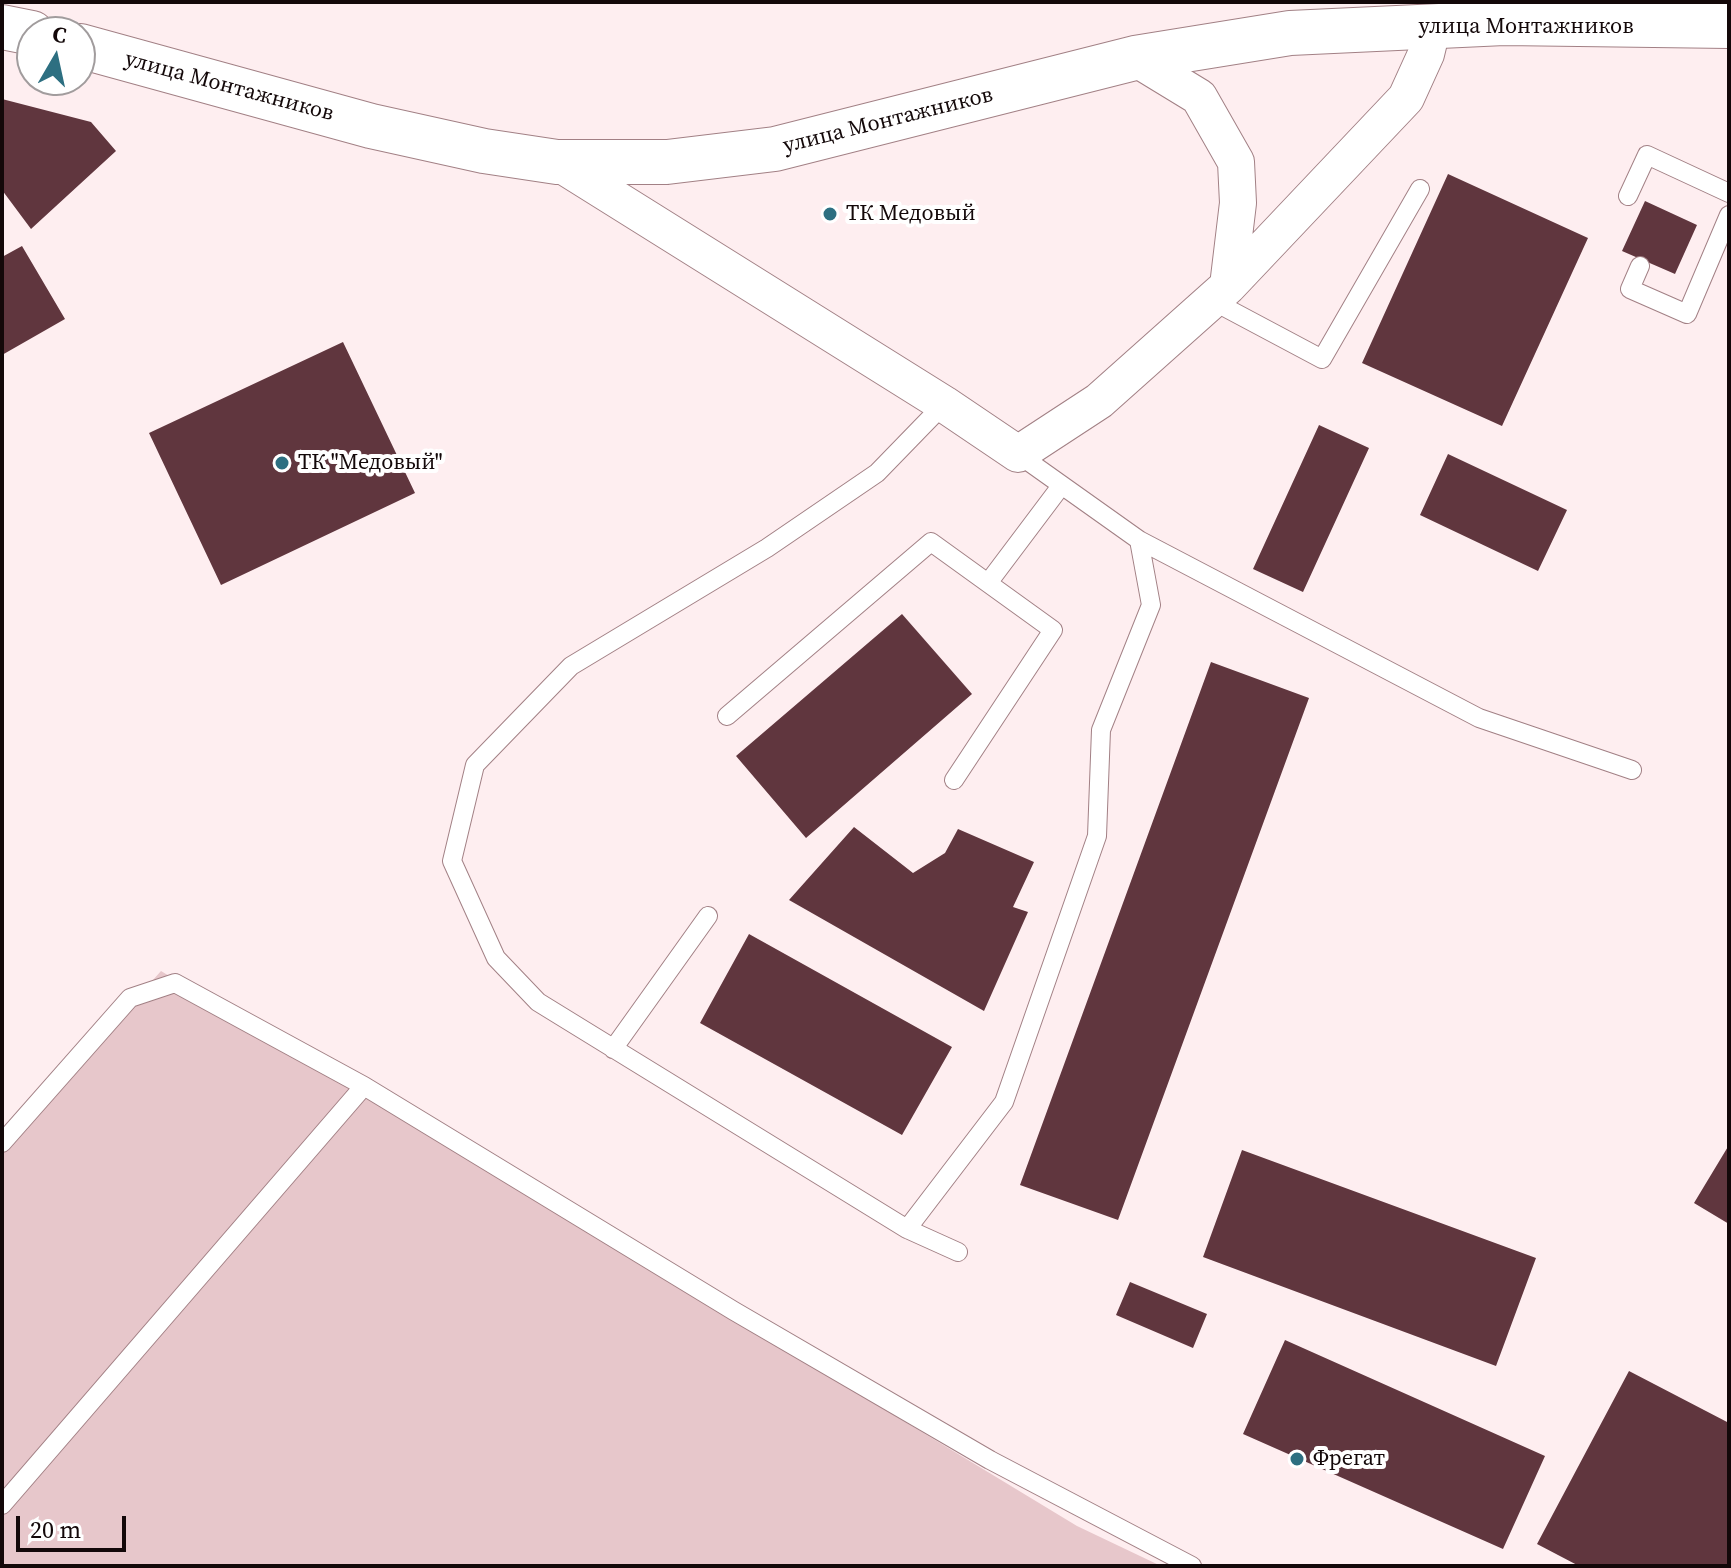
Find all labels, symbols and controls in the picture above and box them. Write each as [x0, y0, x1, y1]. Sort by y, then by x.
street label: улица Монтажников [1418, 14, 1634, 40]
north arrow [16, 16, 96, 96]
text: С [50, 18, 69, 50]
street label: улица Монтажников [122, 46, 336, 128]
street label: улица Монтажников [780, 82, 996, 160]
place label: ТК Медовый [846, 201, 976, 227]
marker: ТК Медовый [821, 205, 839, 223]
place label: ТК "Медовый" [298, 450, 443, 476]
marker: ТК "Медовый" [273, 454, 291, 472]
place label: Фрегат [1313, 1446, 1385, 1472]
marker: Фрегат [1288, 1450, 1306, 1468]
scale bar [20, 1500, 130, 1550]
text: 20 m [30, 1513, 81, 1546]

